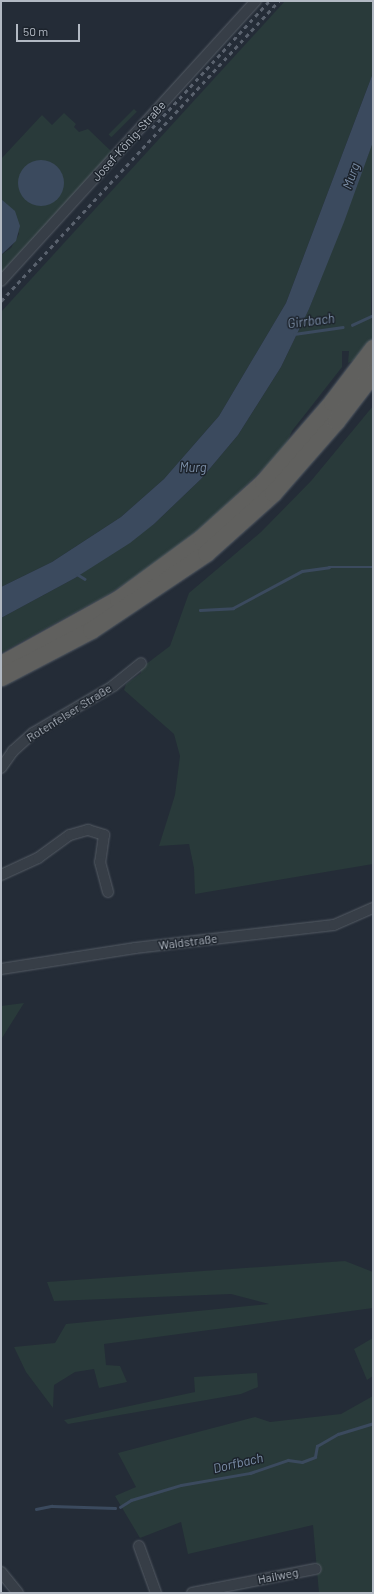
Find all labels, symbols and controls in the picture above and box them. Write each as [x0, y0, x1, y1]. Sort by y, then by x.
scale bar [18, 16, 82, 42]
text: 50 m [23, 24, 48, 38]
street label: Josef-König-Straße [89, 98, 169, 184]
water label: Murg [339, 161, 363, 191]
water label: Girrbach [287, 310, 335, 332]
water label: Murg [180, 459, 206, 475]
street label: Rotenfelser Straße [24, 681, 114, 745]
street label: Waldstraße [158, 931, 218, 953]
water label: Dorfbach [211, 1450, 265, 1476]
street label: Hailweg [256, 1565, 300, 1587]

